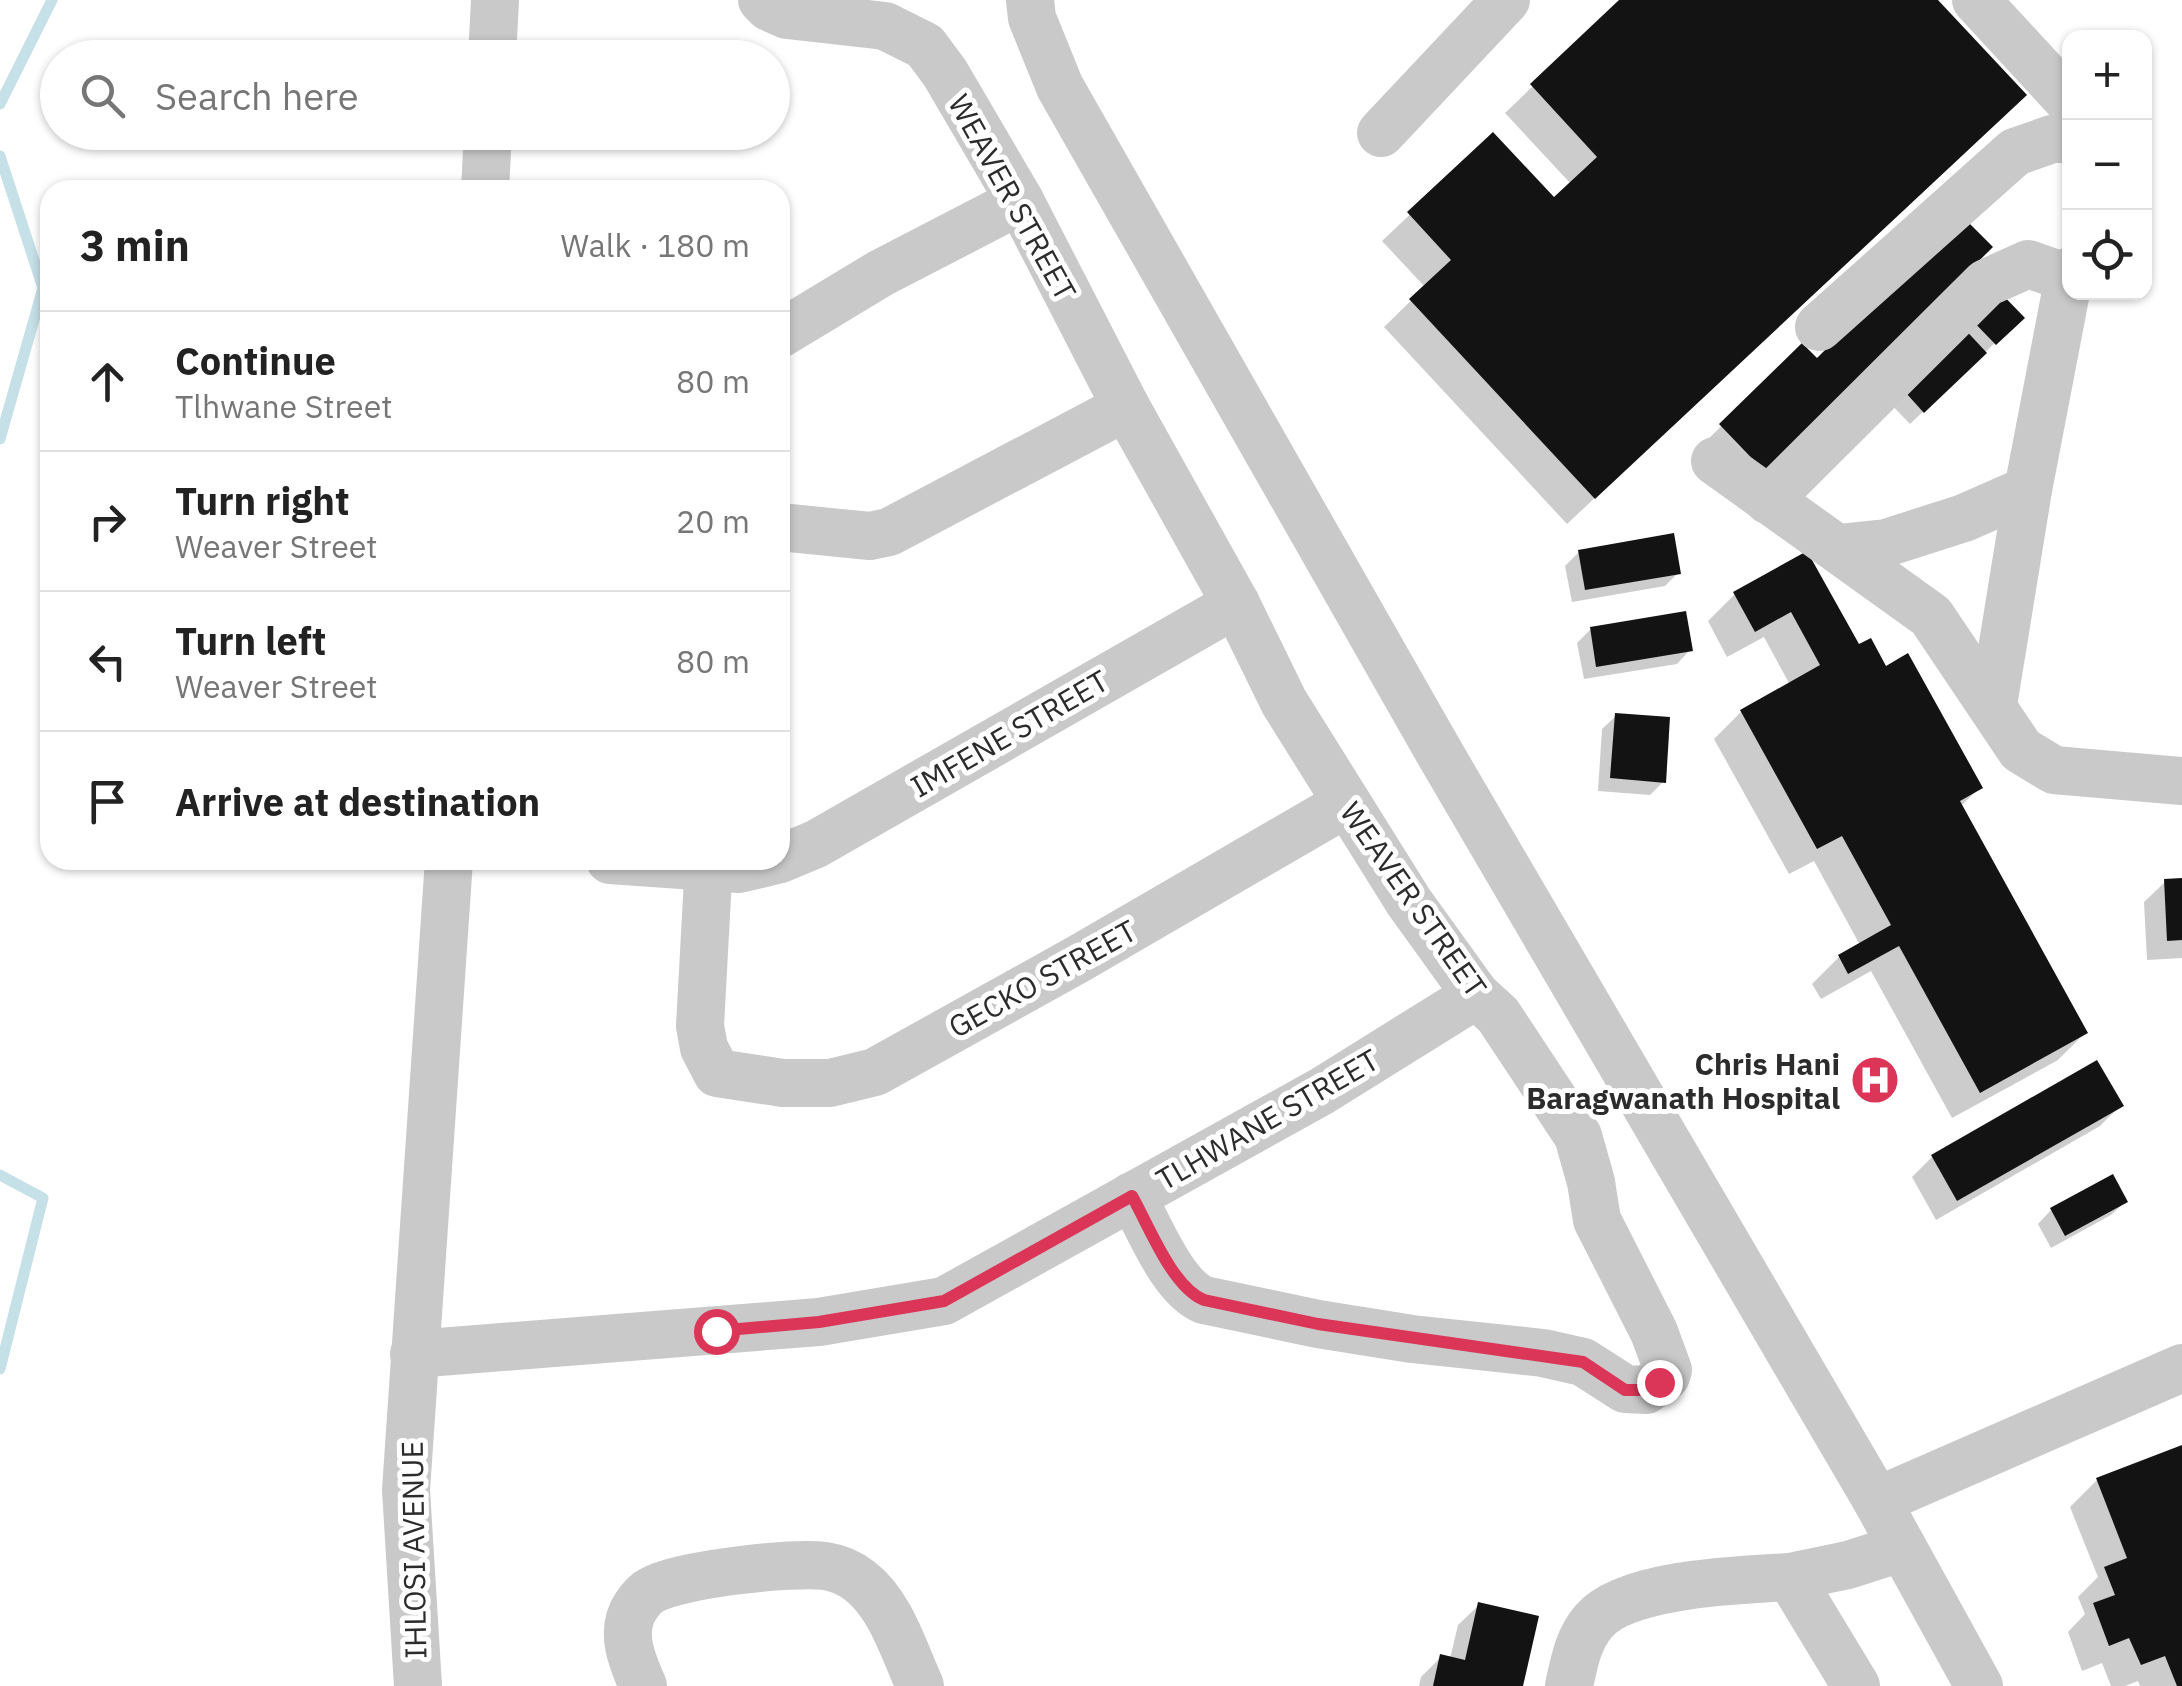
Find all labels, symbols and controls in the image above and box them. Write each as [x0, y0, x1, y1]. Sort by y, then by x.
map controls [2062, 30, 2152, 300]
button: + [2062, 30, 2152, 120]
search box [40, 40, 790, 150]
icon: search [75, 68, 130, 123]
text: Search here [155, 71, 359, 120]
street label: WEAVER STREET [940, 87, 1086, 307]
button: − [2062, 120, 2152, 210]
button: locate [2062, 210, 2152, 300]
text: 3 min [80, 218, 190, 273]
text: Walk · 180 m [561, 224, 750, 266]
text: Continue [175, 336, 336, 385]
icon: ahead [80, 354, 135, 409]
text: 80 m [676, 360, 750, 402]
text: Tlhwane Street [175, 385, 392, 427]
text: Turn right [175, 476, 350, 525]
icon: right [80, 494, 135, 549]
text: 20 m [676, 500, 750, 542]
text: Weaver Street [175, 525, 378, 567]
text: Turn left [175, 616, 326, 665]
icon: left [80, 634, 135, 689]
text: 80 m [676, 640, 750, 682]
street label: IMFENE STREET [903, 661, 1115, 805]
text: Weaver Street [175, 665, 378, 707]
icon: arrive [80, 774, 135, 829]
text: Arrive at destination [175, 777, 540, 826]
street label: WEAVER STREET [1332, 794, 1496, 1004]
street label: GECKO STREET [941, 910, 1143, 1046]
street label: TLHWANE STREET [1149, 1039, 1385, 1199]
place label: Chris Hani Baragwanath Hospital [1526, 1044, 1840, 1117]
hospital icon: Chris Hani Baragwanath Hospital [1849, 1054, 1901, 1106]
route start [694, 1309, 740, 1355]
route end [1637, 1360, 1683, 1406]
street label: IHLOSI AVENUE [392, 1441, 434, 1659]

